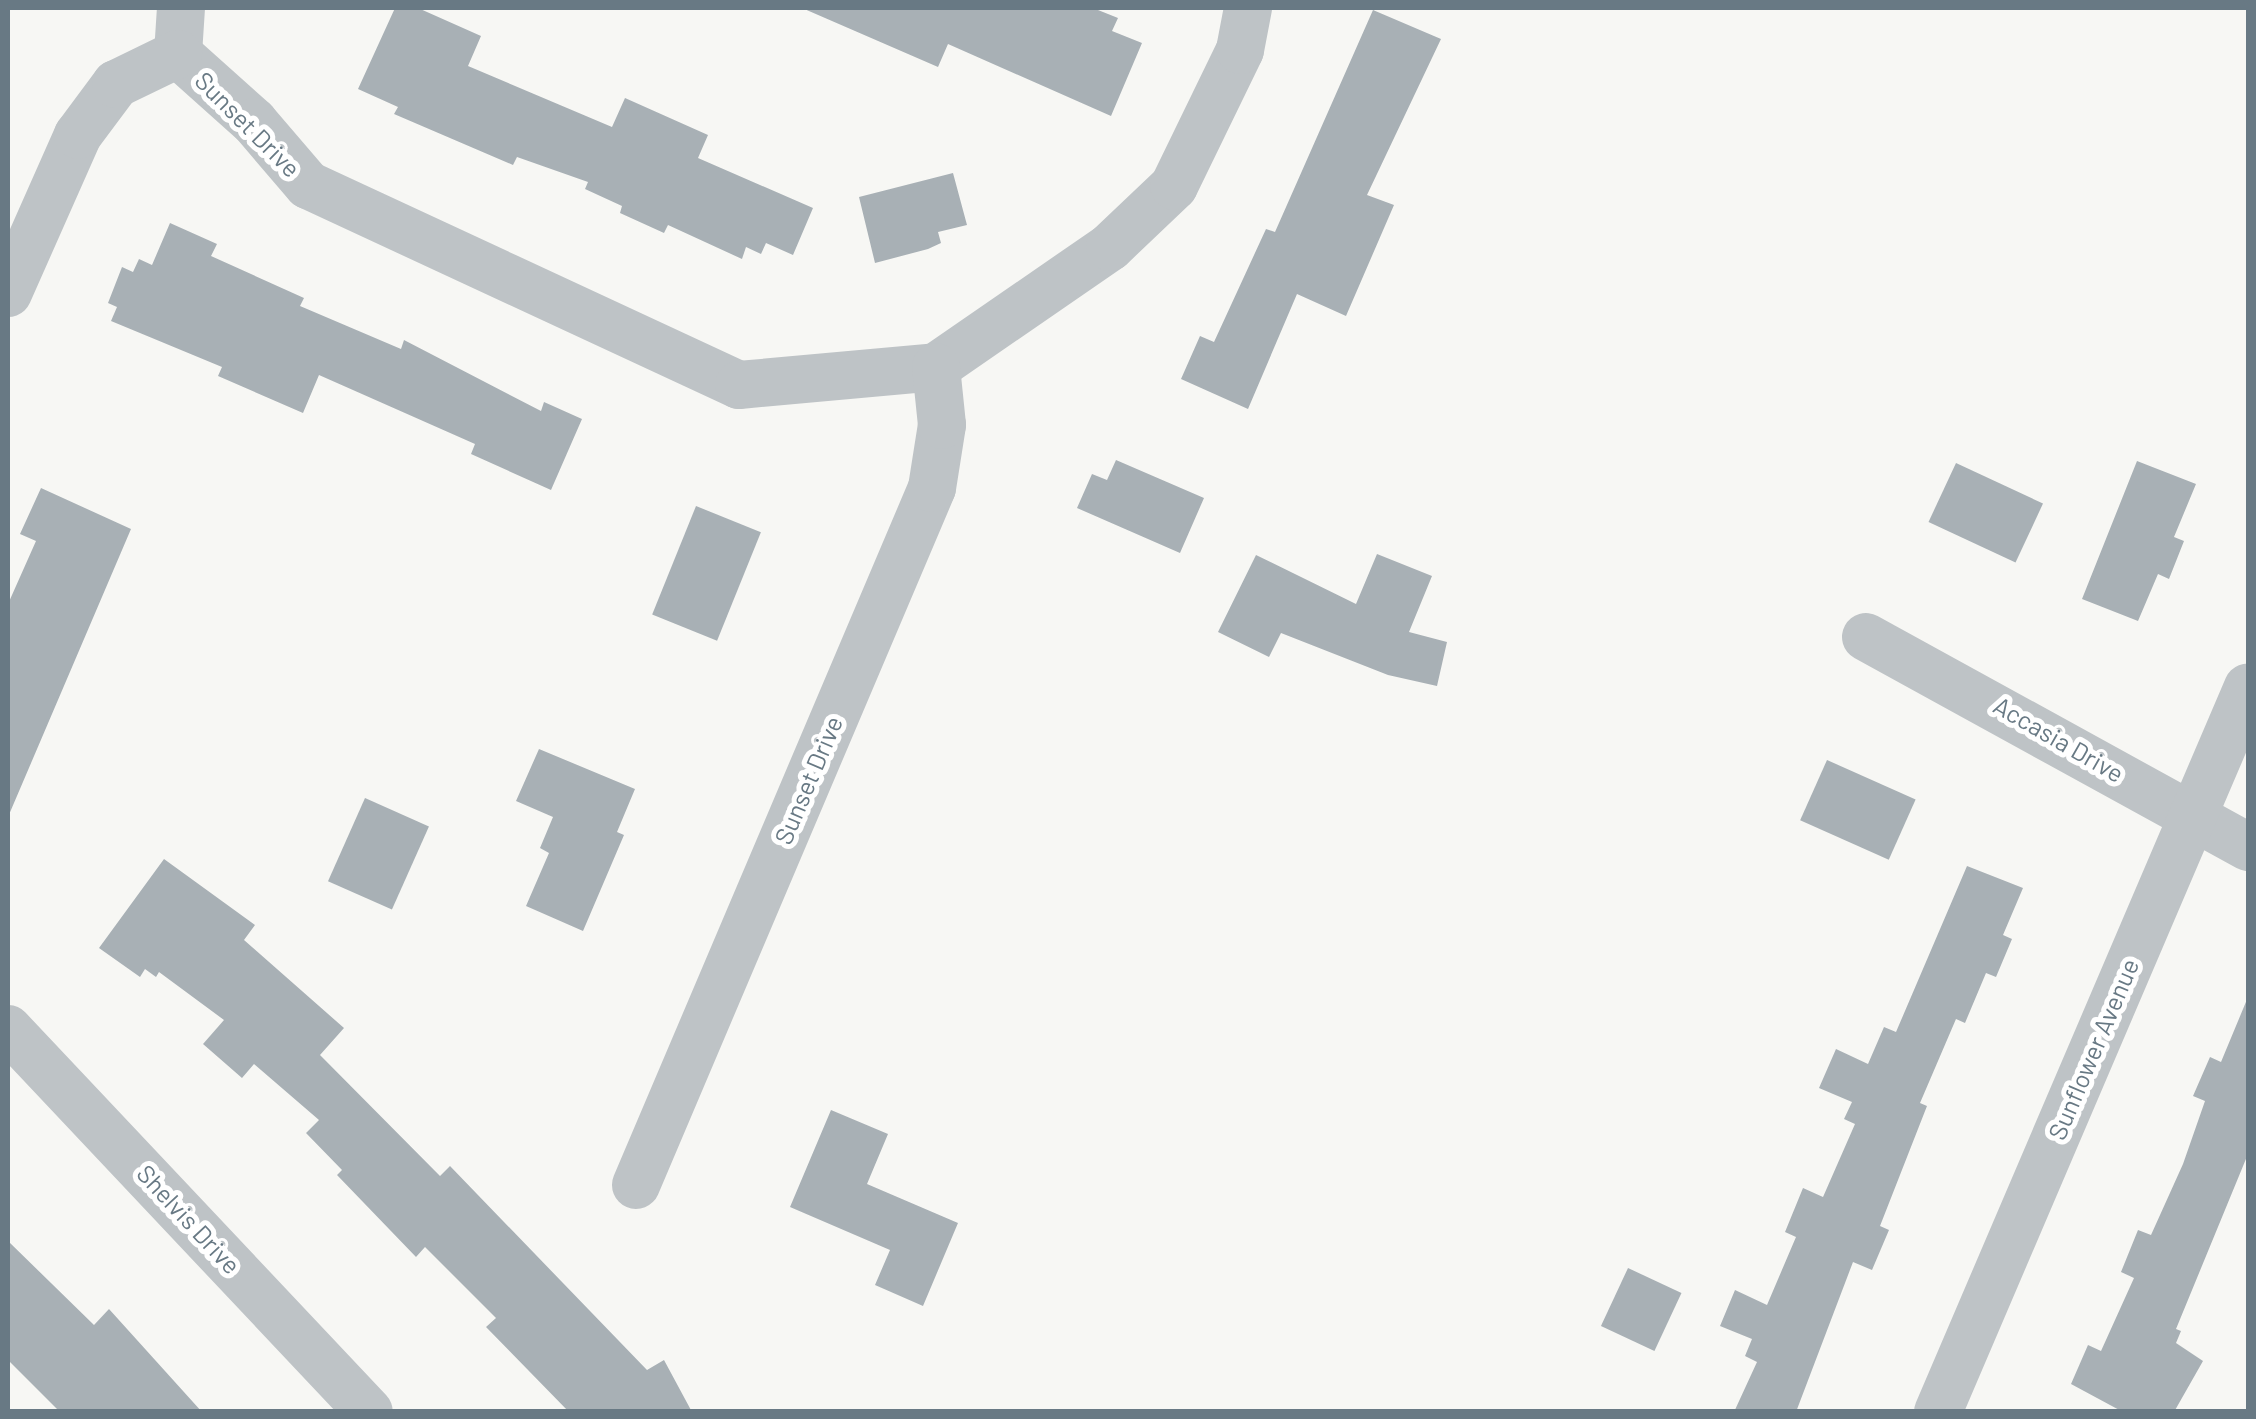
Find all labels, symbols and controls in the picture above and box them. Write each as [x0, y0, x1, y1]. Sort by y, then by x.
street label: Sunset Drive [189, 65, 307, 183]
street label: Accasia Drive [1989, 690, 2129, 788]
street label: Sunset Drive [768, 711, 848, 849]
street label: Sunflower Avenue [2041, 954, 2145, 1144]
street label: Shelvis Drive [131, 1158, 247, 1280]

